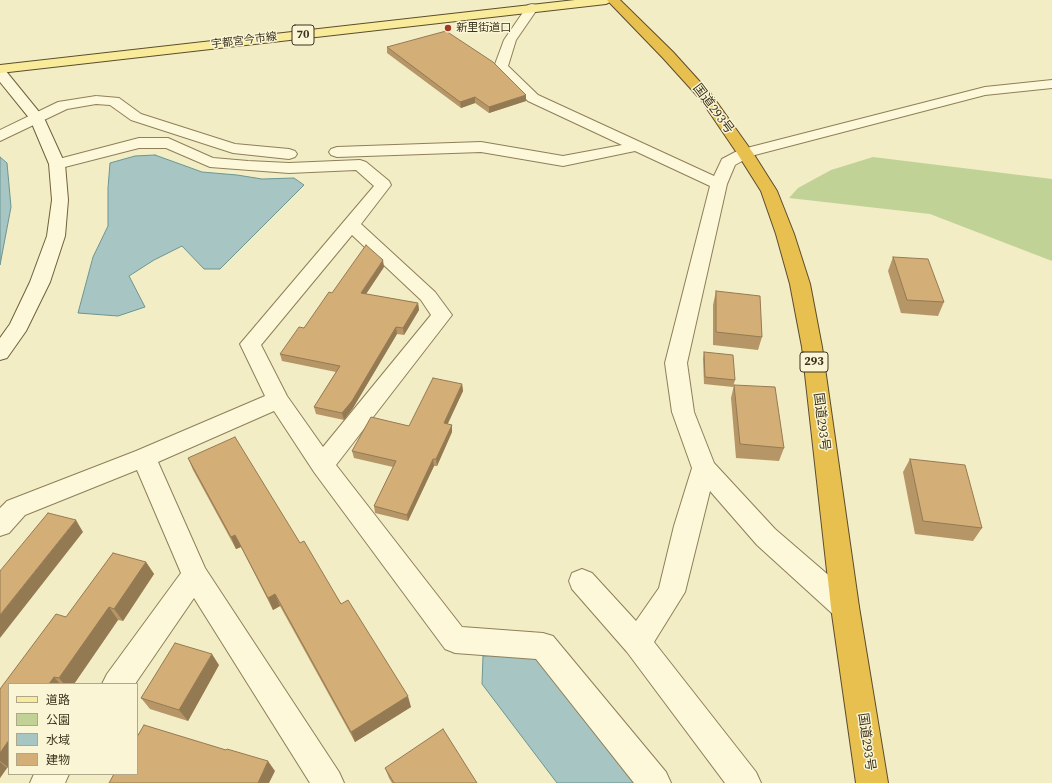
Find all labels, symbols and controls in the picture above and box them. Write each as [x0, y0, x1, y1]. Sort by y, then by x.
place label: 新里街道口 [456, 21, 511, 35]
marker: 新里街道口 [443, 23, 453, 33]
road number: 70 [292, 25, 314, 45]
street label: 宇都宮今市線 [210, 30, 278, 52]
street label: 国道293号 [689, 81, 737, 137]
road number: 293 [800, 352, 828, 372]
street label: 国道293号 [810, 392, 832, 452]
legend [8, 683, 138, 775]
text: 道路 [46, 692, 70, 708]
text: 公園 [46, 712, 70, 728]
street label: 国道293号 [854, 712, 878, 772]
text: 水域 [46, 732, 70, 748]
text: 建物 [46, 752, 70, 768]

